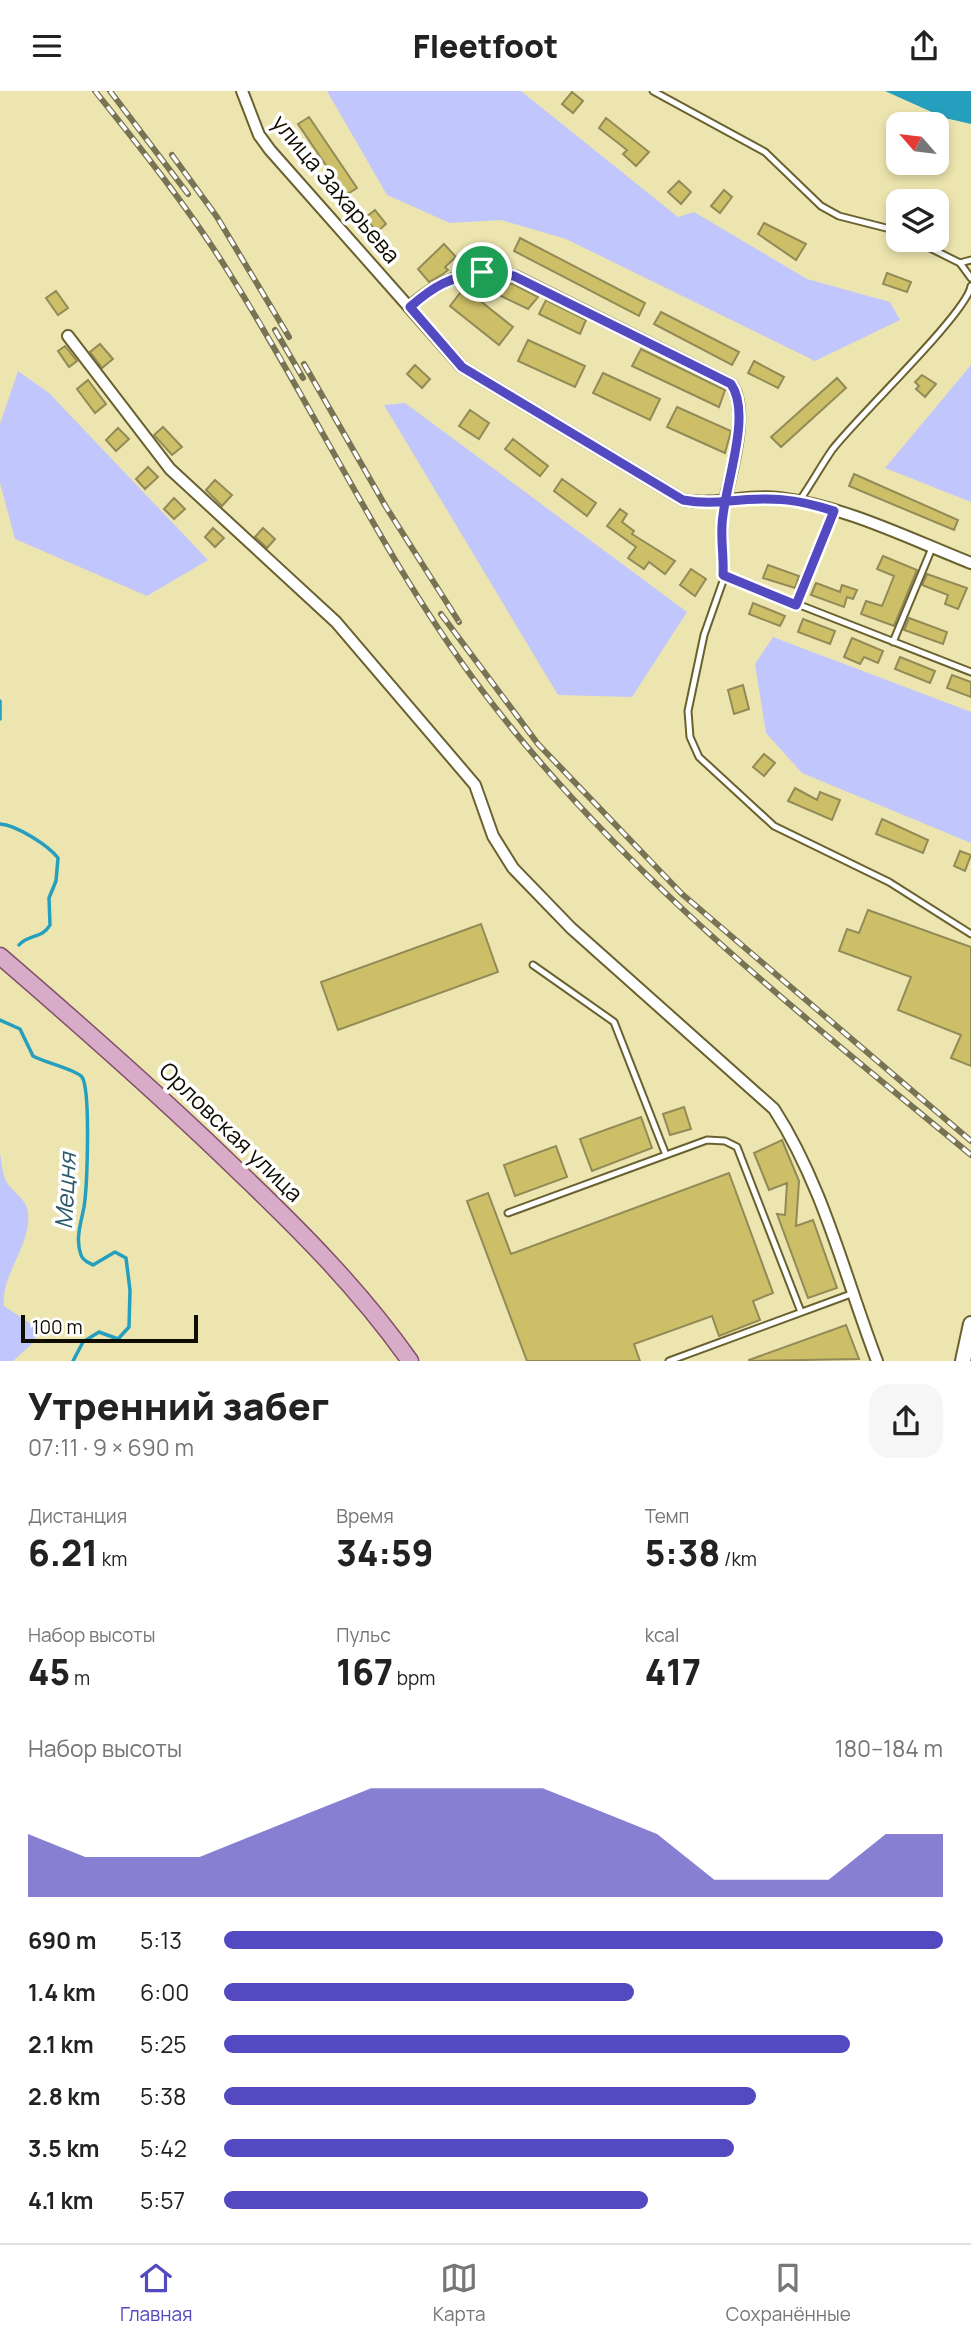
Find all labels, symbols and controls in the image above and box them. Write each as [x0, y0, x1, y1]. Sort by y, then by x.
text: Fleetfoot [413, 24, 558, 68]
icon: menu [28, 27, 66, 65]
icon: share [905, 27, 943, 65]
street label: улица Захарьева [265, 107, 408, 269]
north arrow [886, 112, 948, 175]
map controls [886, 112, 949, 252]
button: layers [886, 189, 949, 252]
pin [452, 242, 512, 302]
icon: arrive [463, 253, 501, 291]
street label: Орловская улица [153, 1054, 311, 1208]
water label: Мецня [46, 1150, 83, 1230]
scale bar [21, 1312, 198, 1344]
text: 100 m [32, 1314, 83, 1340]
text: Утренний забег [28, 1379, 329, 1431]
button: share [869, 1384, 943, 1458]
text: 07:11 · 9 × 690 m [28, 1431, 194, 1463]
text: Дистанция [28, 1503, 127, 1529]
text: Время [336, 1503, 394, 1529]
text: Темп [645, 1503, 689, 1529]
text: 6.21 [28, 1529, 98, 1577]
text: 34:59 [336, 1529, 433, 1577]
text: 5:38 [645, 1529, 720, 1577]
text: km [98, 1546, 127, 1572]
text: /km [720, 1546, 757, 1572]
text: Набор высоты [28, 1622, 155, 1648]
text: Пульс [336, 1622, 391, 1648]
text: kcal [645, 1622, 679, 1648]
text: 45 [28, 1648, 70, 1696]
text: 167 [336, 1648, 393, 1696]
text: 417 [645, 1648, 701, 1696]
text: m [70, 1665, 90, 1691]
text: bpm [393, 1665, 435, 1691]
text: Набор высоты [28, 1732, 182, 1764]
text: 180–184 m [835, 1732, 943, 1764]
text: 690 m [28, 1924, 96, 1956]
text: 5:13 [140, 1924, 182, 1956]
text: 1.4 km [28, 1976, 96, 2008]
text: 6:00 [140, 1976, 189, 2008]
text: 2.1 km [28, 2028, 94, 2060]
text: 5:25 [140, 2028, 187, 2060]
text: 2.8 km [28, 2080, 100, 2112]
text: 5:38 [140, 2080, 186, 2112]
text: 3.5 km [28, 2132, 99, 2164]
text: 5:42 [140, 2132, 187, 2164]
text: 4.1 km [28, 2184, 93, 2216]
text: 5:57 [140, 2184, 185, 2216]
tab: Главная [120, 2259, 193, 2327]
tab: Карта [433, 2259, 486, 2327]
tab: Сохранённые [726, 2259, 851, 2327]

